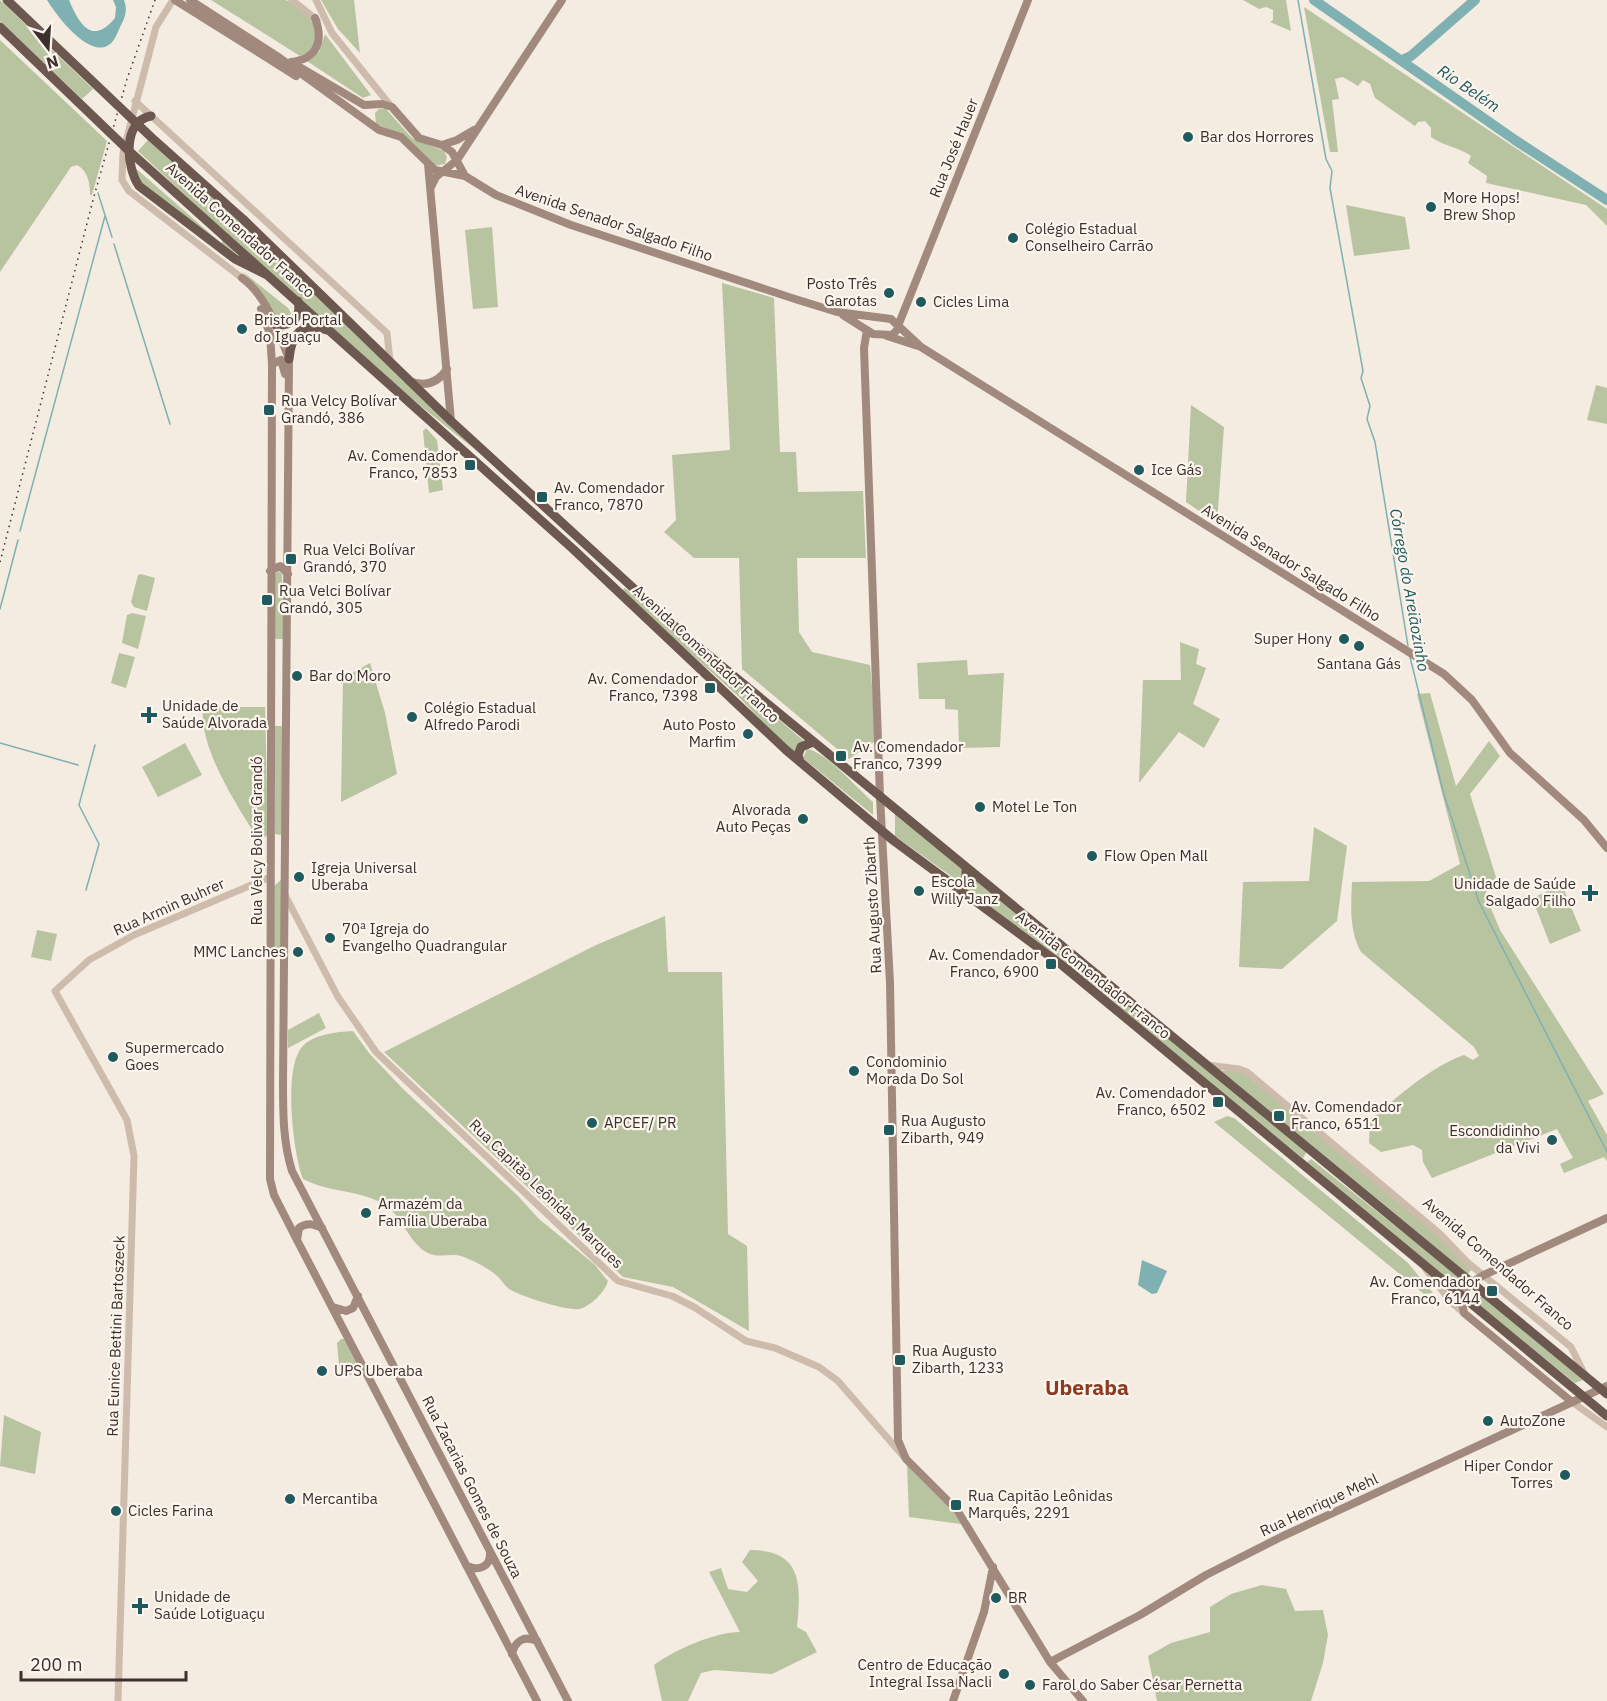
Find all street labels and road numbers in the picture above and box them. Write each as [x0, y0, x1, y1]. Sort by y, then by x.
street label: Rua José Hauer [925, 95, 982, 200]
street label: Avenida Comendador Franco [162, 158, 319, 301]
street label: Avenida Senador Salgado Filho [513, 180, 715, 265]
street label: Avenida Senador Salgado Filho [1198, 500, 1384, 626]
street label: Avenida Comendador Franco [629, 581, 784, 727]
street label: Rua Velcy Bolivar Grandó [247, 756, 266, 926]
street label: Rua Augusto Zibarth [859, 836, 886, 974]
street label: Rua Armin Buhrer [110, 873, 228, 940]
street label: Avenida Comendador Franco [1012, 906, 1175, 1043]
street label: Rua Capitão Leônidas Marques [465, 1115, 627, 1272]
street label: Avenida Comendador Franco [1419, 1193, 1578, 1334]
street label: Rua Eunice Bettini Bartoszeck [102, 1235, 129, 1437]
street label: Rua Zacarias Gomes de Souza [418, 1392, 527, 1581]
street label: Rua Henrique Mehl [1257, 1469, 1381, 1540]

